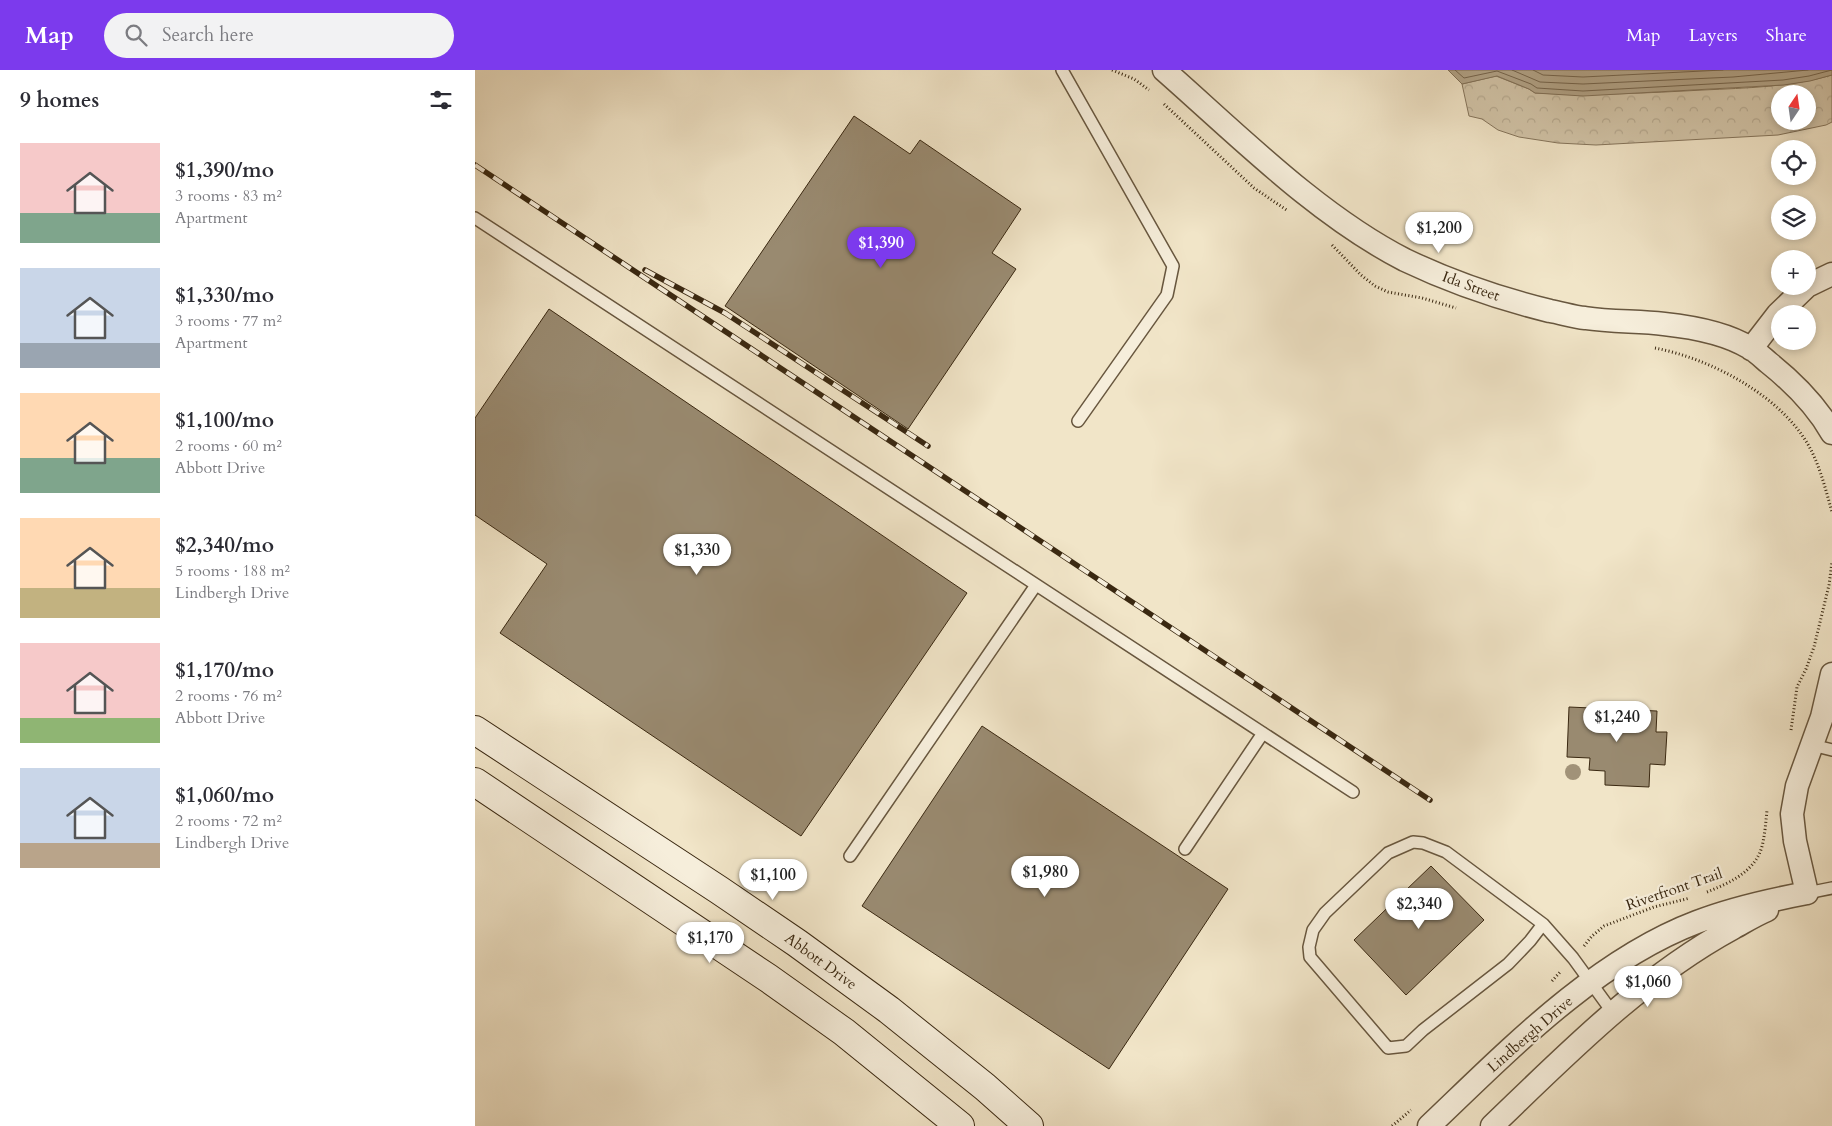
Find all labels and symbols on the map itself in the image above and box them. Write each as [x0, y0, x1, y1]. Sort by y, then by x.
north arrow [1771, 85, 1816, 130]
pin: $1,200 [1398, 212, 1480, 254]
pin: $1,390 [840, 226, 922, 269]
street label: Ida Street [1440, 266, 1503, 306]
pin: $1,330 [656, 534, 738, 576]
pin: $1,240 [1576, 700, 1658, 743]
pin: $1,980 [1004, 856, 1086, 898]
pin: $1,100 [732, 858, 814, 901]
street label: Riverfront Trail [1623, 863, 1725, 915]
pin: $2,340 [1378, 888, 1460, 930]
pin: $1,170 [669, 922, 751, 964]
street label: Abbott Drive [781, 928, 861, 994]
pin: $1,060 [1607, 966, 1689, 1008]
street label: Lindbergh Drive [1483, 991, 1577, 1077]

